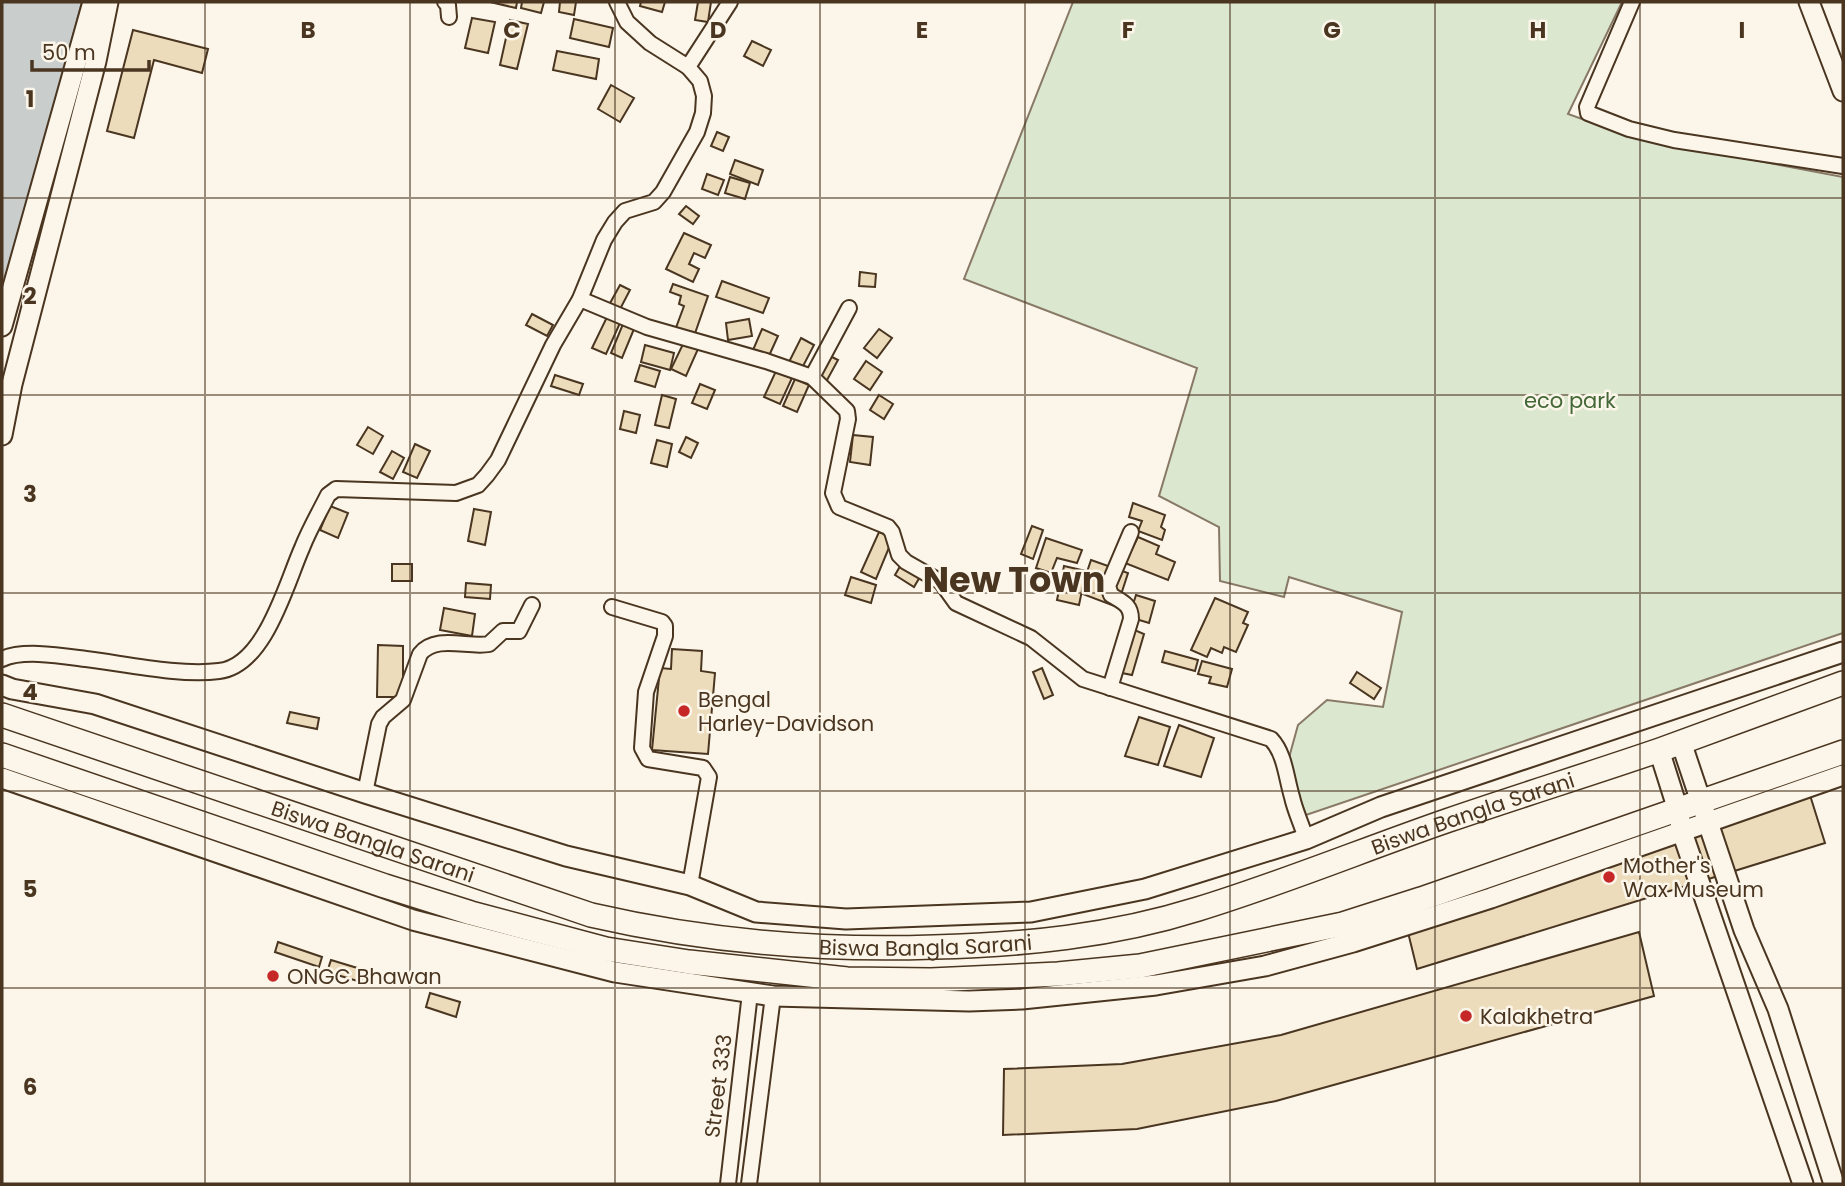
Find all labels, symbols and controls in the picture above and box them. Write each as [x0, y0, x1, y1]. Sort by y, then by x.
text: B [300, 14, 316, 46]
text: C [503, 14, 521, 46]
text: D [710, 14, 726, 46]
text: E [916, 14, 928, 46]
text: F [1122, 14, 1134, 46]
text: G [1323, 14, 1341, 46]
text: H [1530, 14, 1546, 46]
text: I [1739, 14, 1745, 46]
scale bar [32, 28, 149, 72]
text: 50 m [42, 38, 96, 67]
text: 1 [26, 83, 34, 115]
text: 2 [23, 280, 37, 312]
park label: eco park [1524, 386, 1616, 415]
text: 3 [23, 478, 37, 510]
district label: New Town [923, 555, 1105, 604]
text: 4 [22, 676, 38, 708]
place label: Bengal Harley-Davidson [698, 685, 874, 738]
marker: Bengal Harley-Davidson [676, 703, 692, 719]
street label: Biswa Bangla Sarani [1367, 765, 1578, 861]
street label: Biswa Bangla Sarani [268, 793, 479, 889]
place label: Mother's Wax Museum [1623, 851, 1764, 904]
marker: Mother's Wax Museum [1601, 869, 1617, 885]
text: 5 [23, 873, 37, 905]
street label: Biswa Bangla Sarani [818, 927, 1033, 962]
place label: ONGC Bhawan [287, 962, 442, 991]
marker: ONGC Bhawan [265, 968, 281, 984]
place label: Kalakhetra [1480, 1002, 1593, 1031]
marker: Kalakhetra [1458, 1008, 1474, 1024]
street label: Street 333 [697, 1033, 739, 1139]
text: 6 [23, 1071, 37, 1103]

